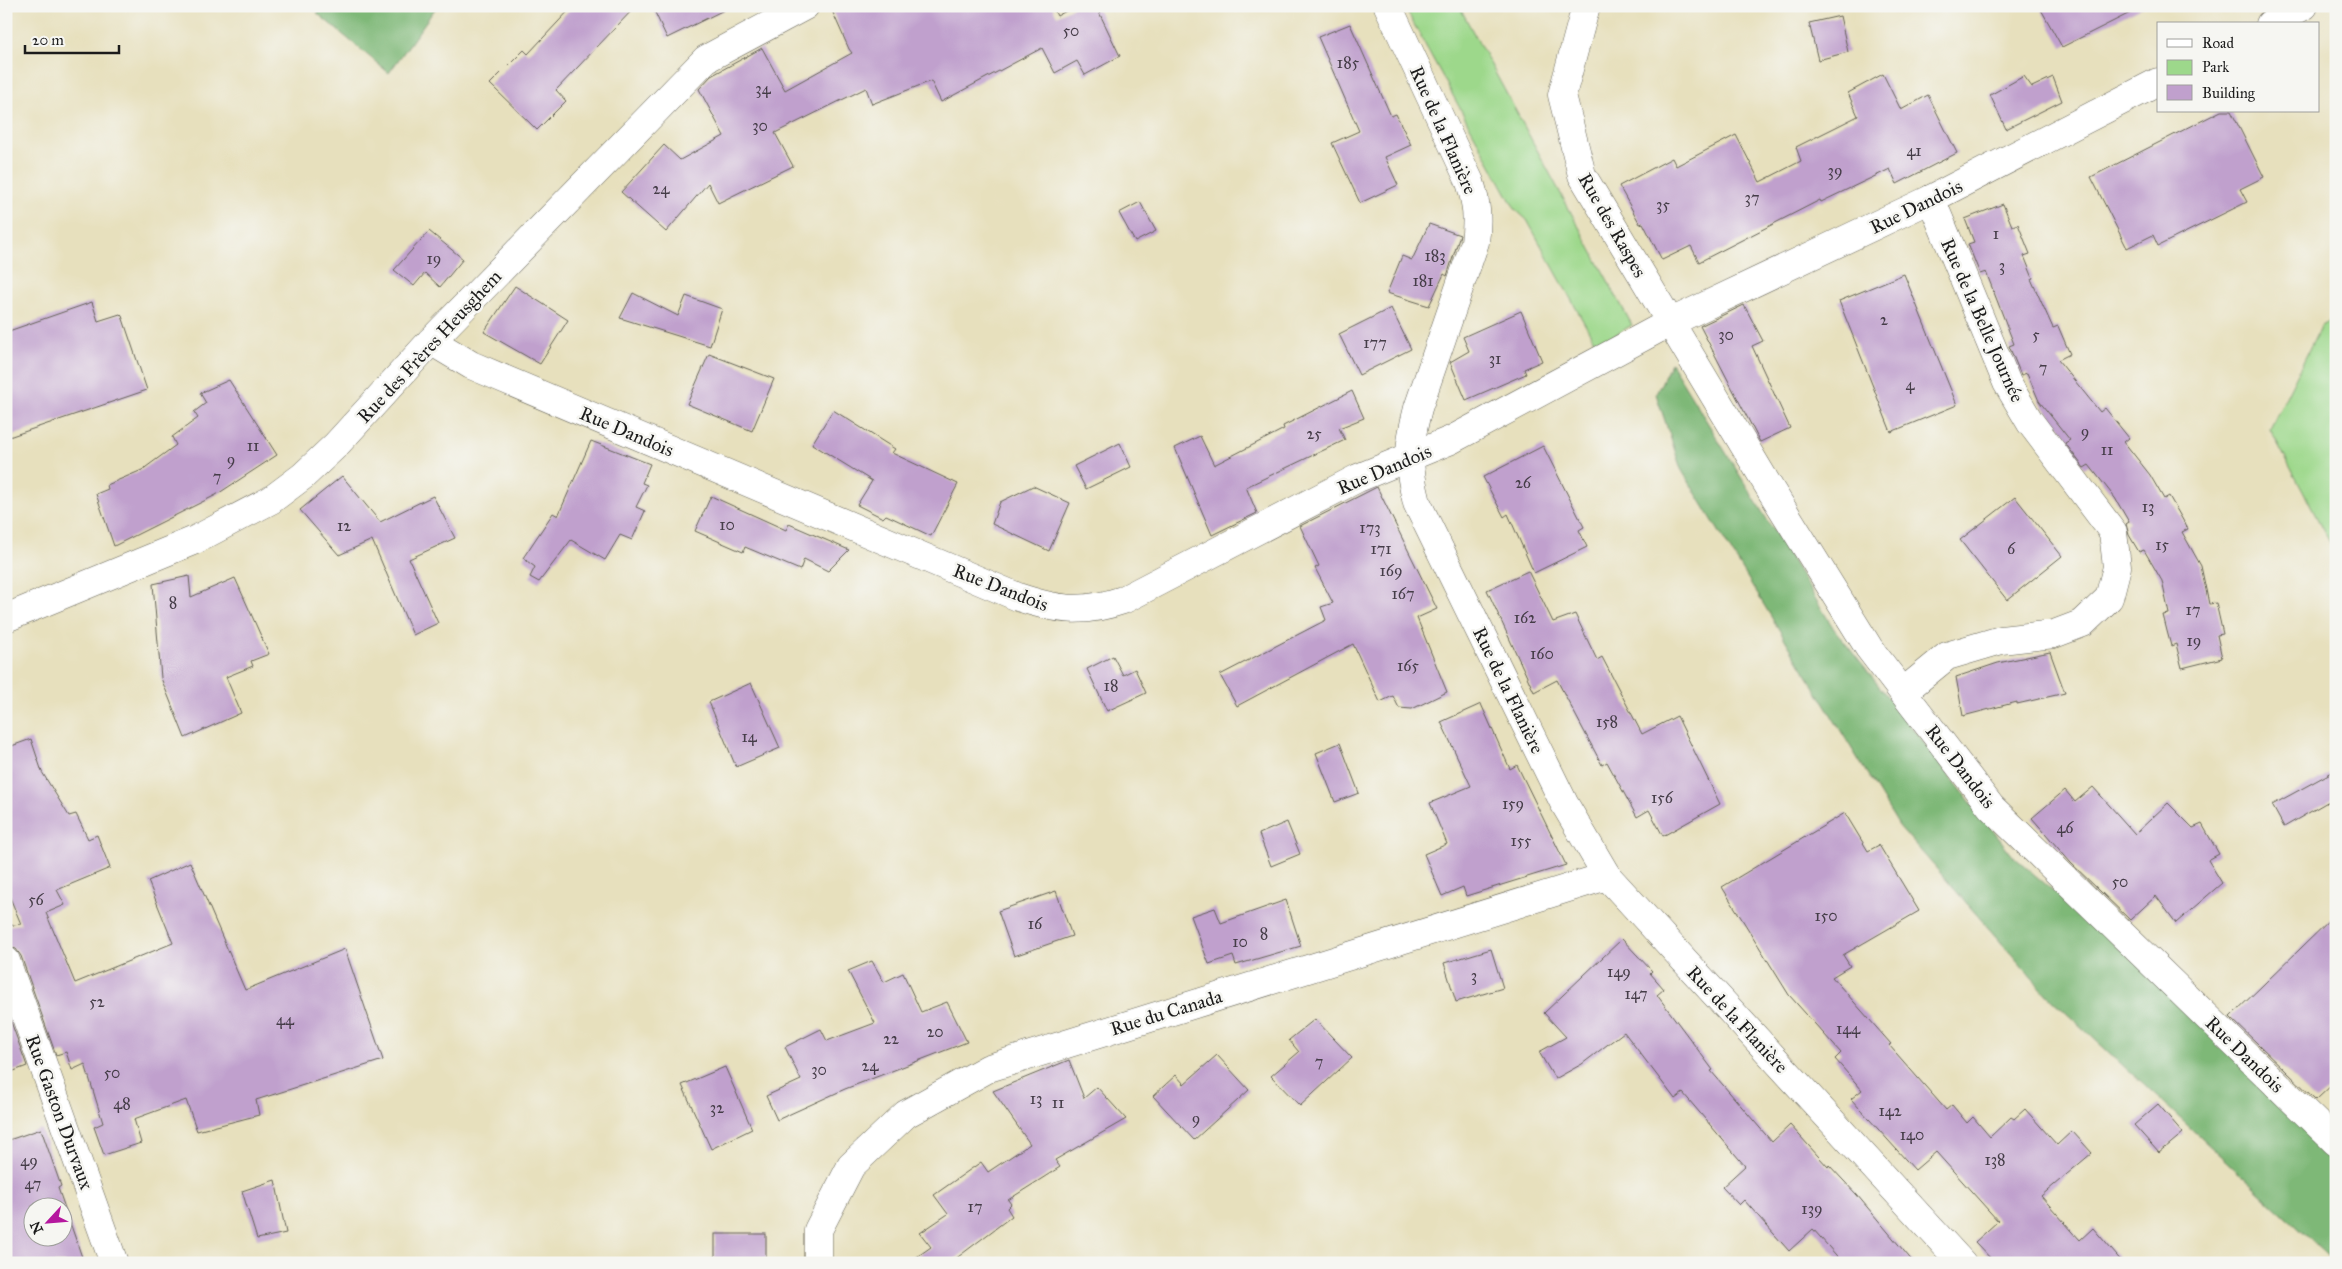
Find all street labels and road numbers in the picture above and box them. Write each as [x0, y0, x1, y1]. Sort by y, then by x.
street label: Rue de la Flanière [1405, 63, 1482, 198]
street label: Rue des Raspes [1573, 169, 1652, 281]
street label: Rue Dandois [1866, 174, 1966, 239]
street label: Rue de la Belle Journée [1935, 235, 2029, 406]
street label: Rue des Frères Heusghem [352, 265, 507, 428]
street label: Rue Dandois [576, 401, 677, 462]
street label: Rue Dandois [1334, 439, 1435, 500]
street label: Rue Dandois [950, 559, 1052, 616]
street label: Rue de la Flanière [1468, 623, 1549, 757]
street label: Rue Dandois [1921, 720, 2001, 813]
street label: Rue de la Flanière [1682, 961, 1793, 1078]
street label: Rue du Canada [1107, 984, 1226, 1040]
street label: Rue Dandois [2201, 1011, 2289, 1097]
street label: Rue Gaston Durvaux [21, 1032, 98, 1193]

